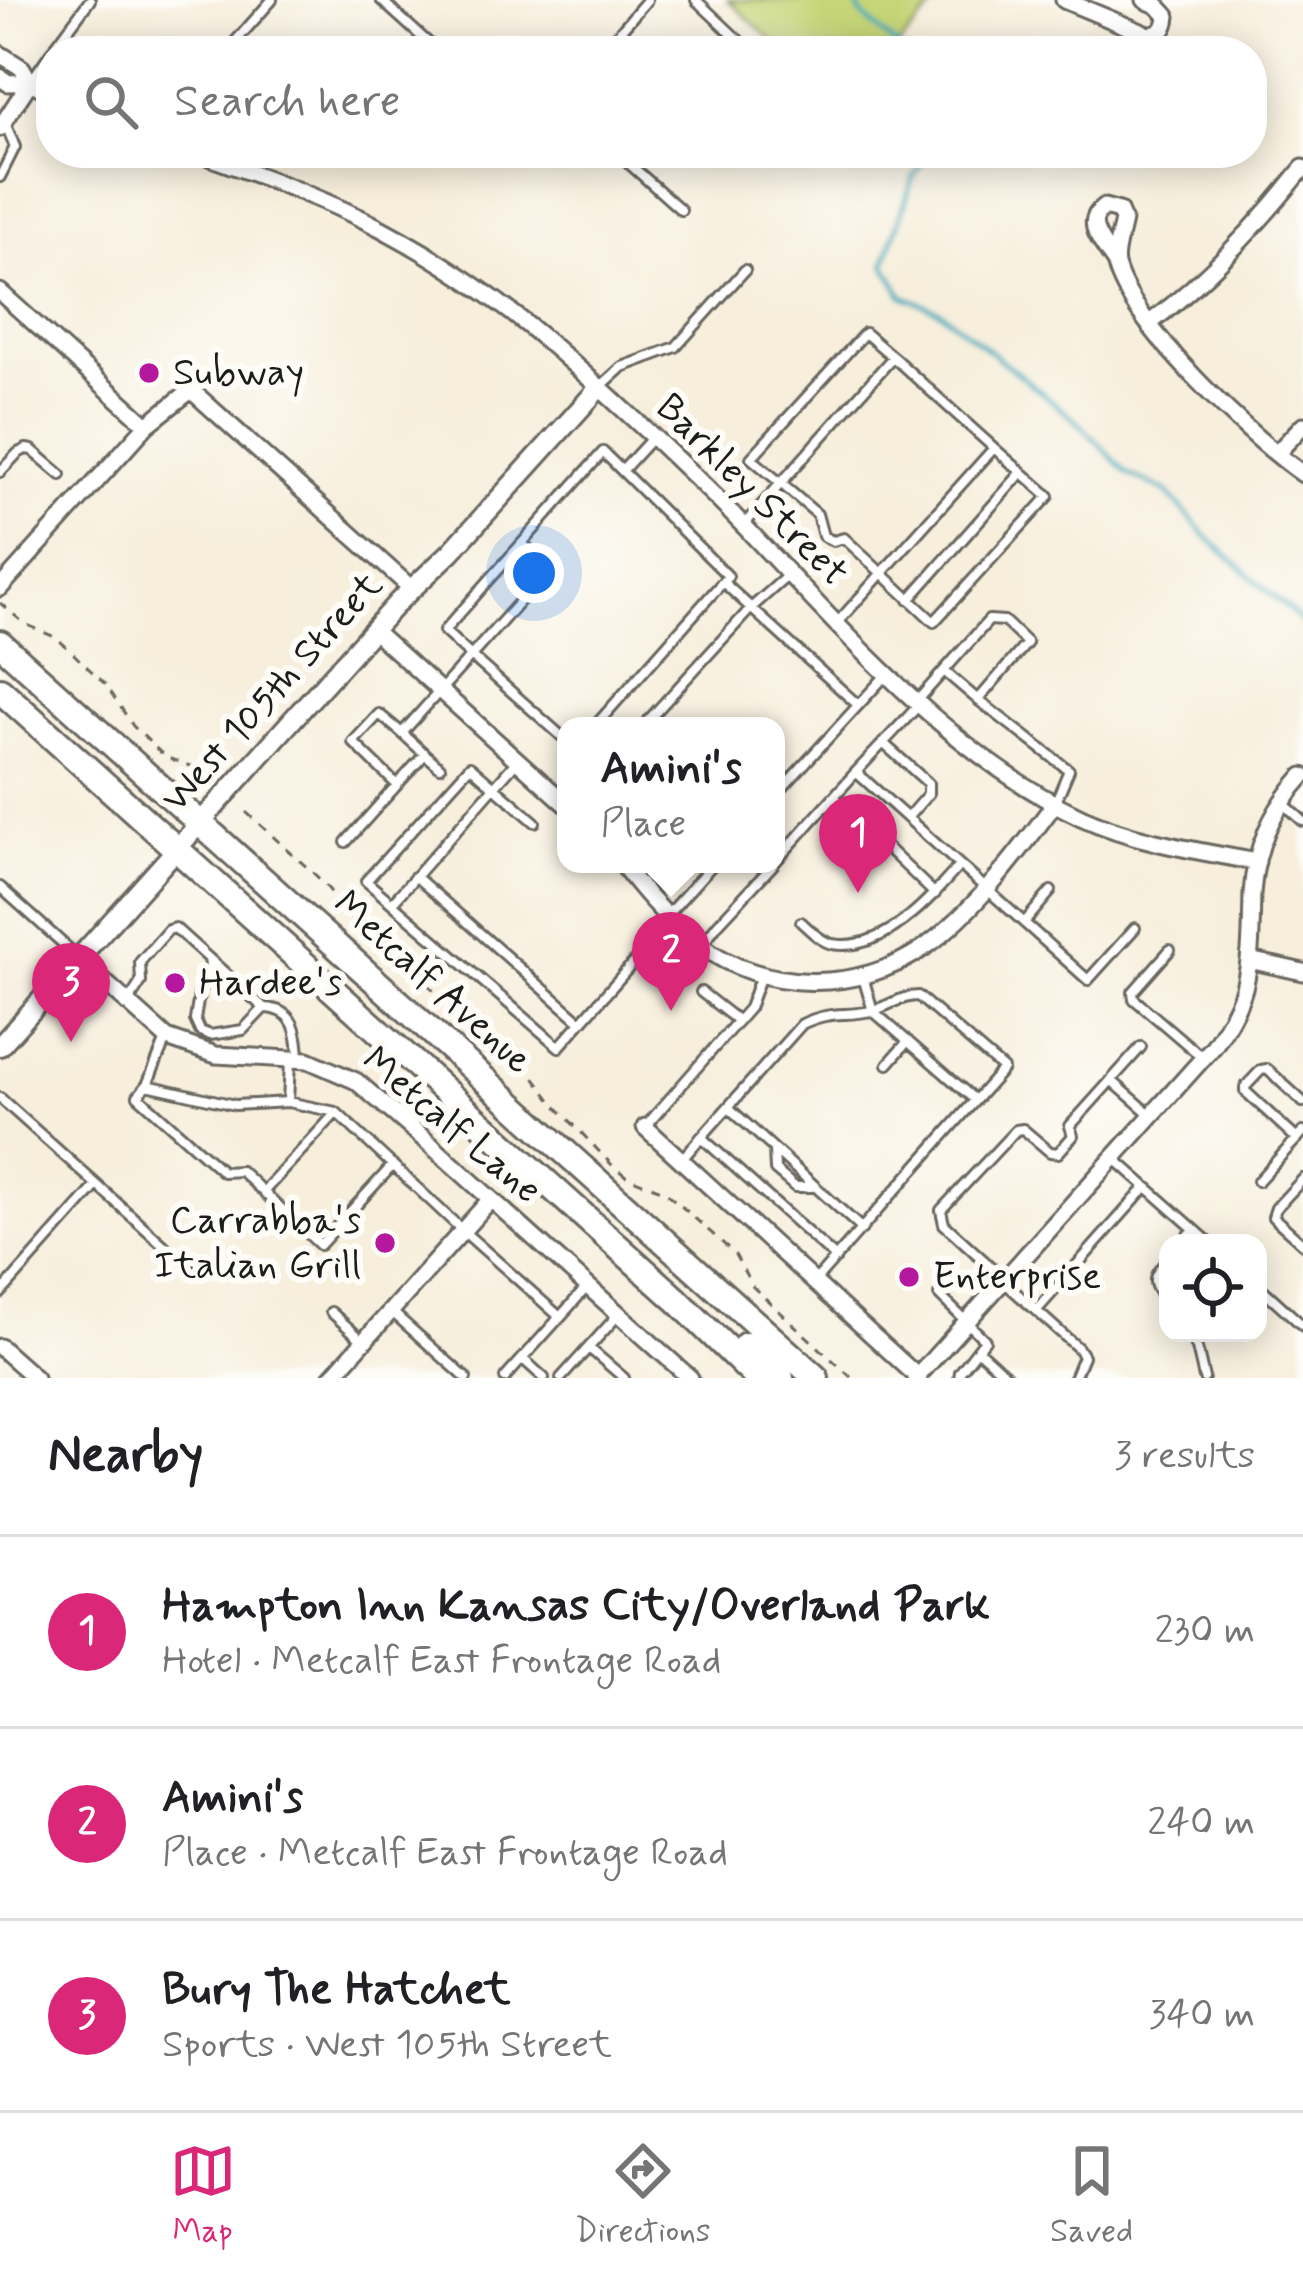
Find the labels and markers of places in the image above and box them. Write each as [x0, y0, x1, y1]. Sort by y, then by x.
place label: Subway [173, 348, 304, 399]
marker: Subway [136, 360, 162, 386]
pin: 1 [819, 794, 897, 893]
pin: 2 [632, 912, 710, 1011]
pin: 3 [32, 943, 110, 1042]
place label: Hardee's [199, 958, 342, 1009]
marker: Hardee's [162, 970, 188, 996]
place label: Carrabba's Italian Grill [154, 1196, 361, 1292]
marker: Carrabba's Italian Grill [372, 1230, 398, 1256]
place label: Enterprise [933, 1252, 1101, 1303]
marker: Enterprise [896, 1264, 922, 1290]

